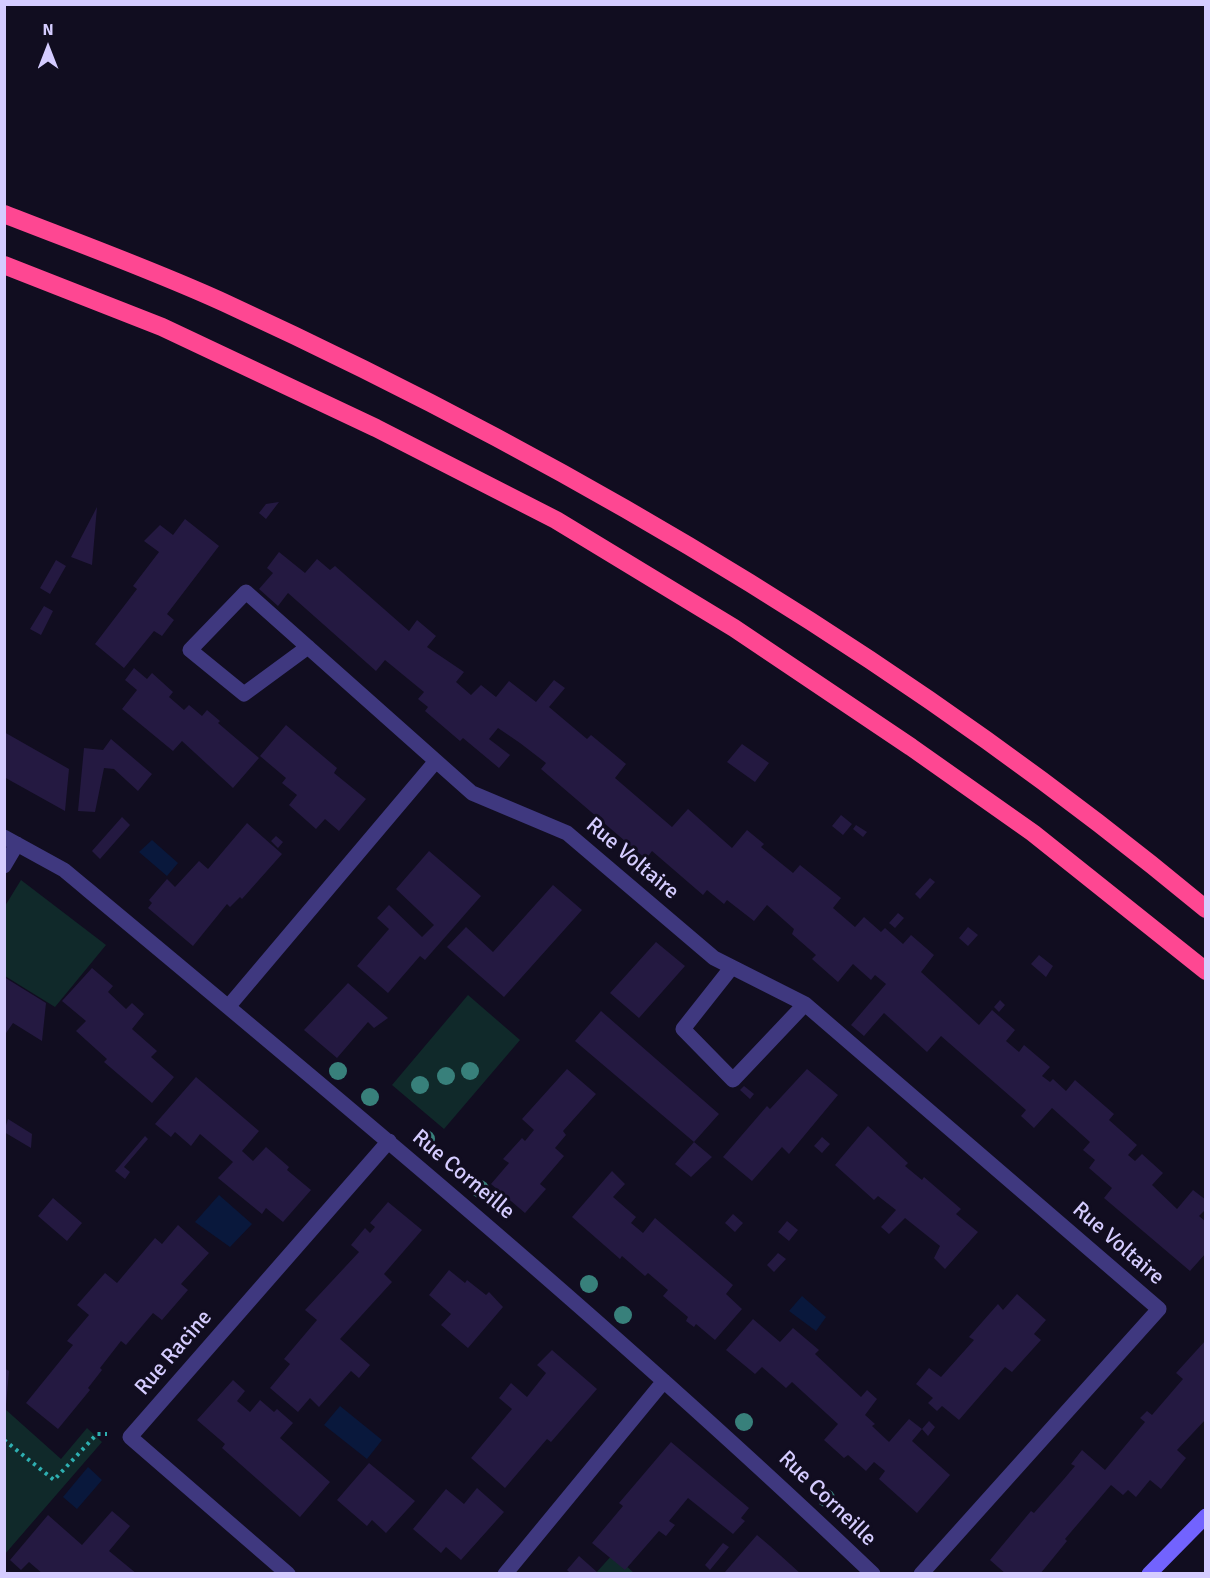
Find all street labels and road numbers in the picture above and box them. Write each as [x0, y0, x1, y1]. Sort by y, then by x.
street label: Rue Voltaire [580, 813, 684, 905]
street label: Rue Corneille [406, 1125, 520, 1225]
street label: Rue Voltaire [1067, 1197, 1169, 1291]
street label: Rue Racine [130, 1305, 218, 1401]
street label: Rue Corneille [773, 1446, 881, 1552]

